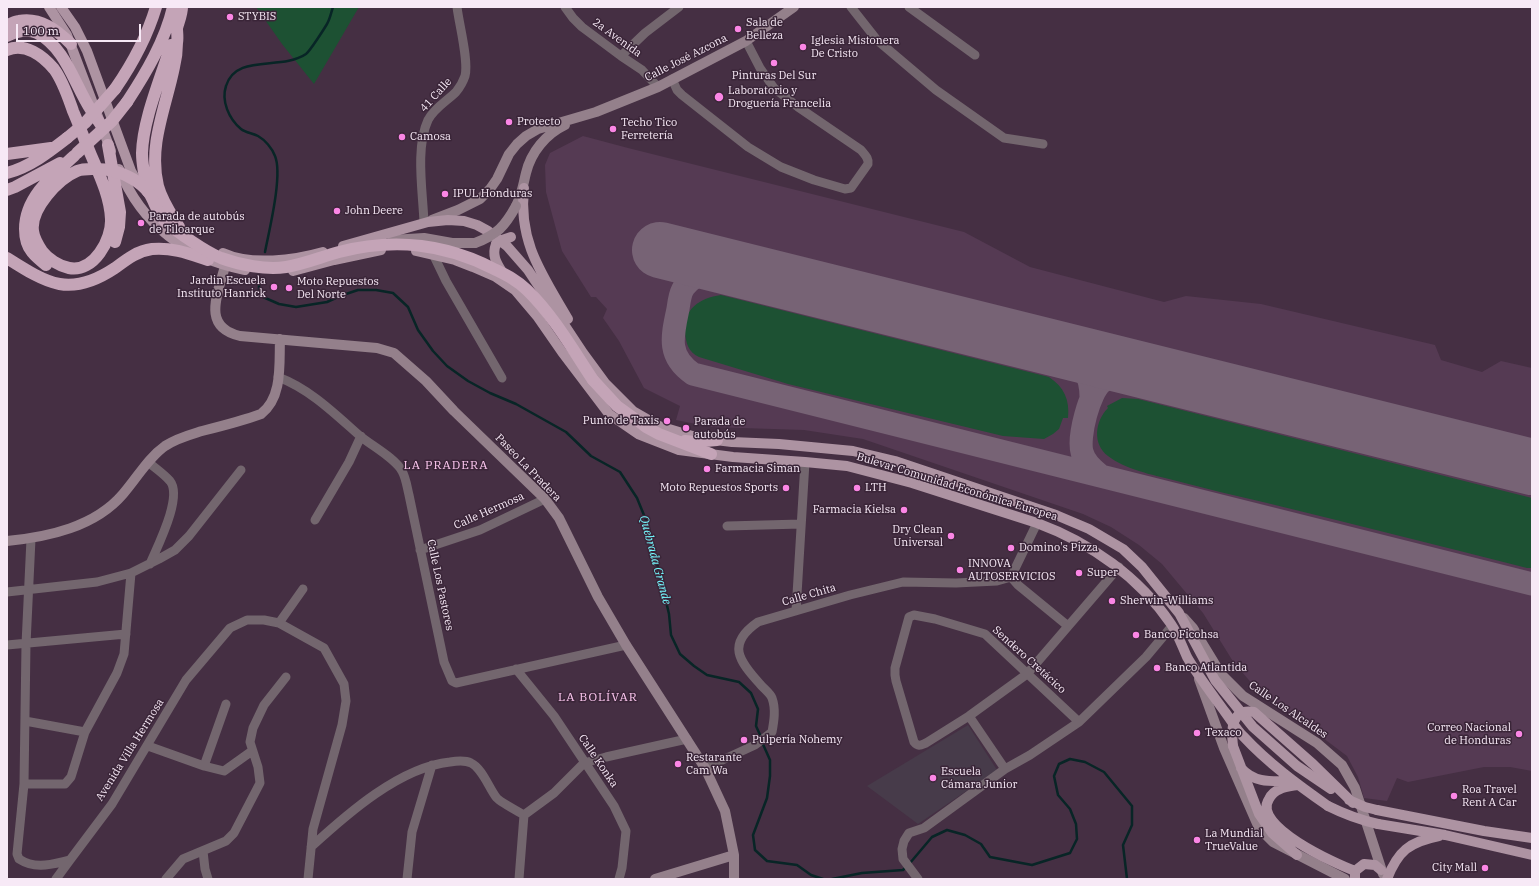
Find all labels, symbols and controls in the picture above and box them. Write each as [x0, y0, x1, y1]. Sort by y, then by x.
place label: STYBIS [238, 10, 276, 24]
marker: STYBIS [225, 12, 235, 22]
scale bar [18, 16, 143, 42]
street label: 2a Avenida [590, 16, 644, 60]
place label: Sala de Belleza [746, 16, 783, 42]
text: 100 m [23, 23, 59, 38]
marker: Sala de Belleza [733, 24, 743, 34]
street label: Calle José Azcona [642, 31, 730, 85]
place label: Iglesia Mistonera De Cristo [811, 34, 900, 60]
marker: Iglesia Mistonera De Cristo [798, 42, 808, 52]
marker: Pinturas Del Sur [769, 58, 779, 68]
place label: Pinturas Del Sur [732, 69, 816, 83]
street label: 41 Calle [417, 75, 455, 115]
place label: Laboratorio y Droguería Francelia [728, 84, 831, 110]
marker: Laboratorio y Droguería Francelia [713, 91, 725, 103]
place label: Protecto [517, 115, 560, 129]
place label: Techo Tico Ferretería [621, 116, 677, 142]
marker: Protecto [504, 117, 514, 127]
marker: Techo Tico Ferretería [608, 124, 618, 134]
place label: Camosa [410, 130, 451, 144]
marker: Camosa [397, 132, 407, 142]
place label: IPUL Honduras [453, 187, 532, 201]
marker: IPUL Honduras [440, 189, 450, 199]
place label: John Deere [345, 204, 403, 218]
marker: John Deere [332, 206, 342, 216]
place label: Parada de autobús de Tiloarque [149, 210, 245, 236]
marker: Parada de autobús de Tiloarque [136, 218, 146, 228]
place label: Jardin Escuela Instituto Hanrick [177, 274, 266, 300]
place label: Moto Repuestos Del Norte [297, 275, 379, 301]
marker: Jardin Escuela Instituto Hanrick [269, 282, 279, 292]
marker: Moto Repuestos Del Norte [284, 283, 294, 293]
place label: Punto de Taxis [583, 414, 659, 428]
place label: Parada de autobús [694, 415, 745, 441]
marker: Punto de Taxis [662, 416, 672, 426]
marker: Parada de autobús [681, 423, 691, 433]
street label: Paseo La Pradera [492, 431, 564, 505]
street label: Bulevar Comunidad Económica Europea [855, 450, 1059, 524]
district label: LA PRADERA [404, 459, 488, 473]
place label: Farmacia Siman [715, 462, 800, 476]
marker: Farmacia Siman [702, 464, 712, 474]
place label: Moto Repuestos Sports [660, 481, 778, 495]
place label: LTH [865, 481, 887, 495]
marker: Moto Repuestos Sports [781, 483, 791, 493]
marker: LTH [852, 483, 862, 493]
street label: Calle Hermosa [452, 490, 526, 532]
place label: Farmacia Kielsa [813, 503, 896, 517]
marker: Farmacia Kielsa [899, 505, 909, 515]
water label: Quebrada Grande [636, 514, 674, 606]
place label: Dry Clean Universal [892, 523, 943, 549]
marker: Dry Clean Universal [946, 531, 956, 541]
street label: Calle Los Pastores [424, 538, 456, 632]
place label: Domino's Pizza [1019, 541, 1098, 555]
marker: Domino's Pizza [1006, 543, 1016, 553]
place label: INNOVA AUTOSERVICIOS [968, 557, 1055, 583]
marker: INNOVA AUTOSERVICIOS [955, 565, 965, 575]
place label: Super [1087, 566, 1118, 580]
marker: Super [1074, 568, 1084, 578]
street label: Calle Chita [781, 581, 837, 609]
place label: Sherwin-Williams [1120, 594, 1213, 608]
marker: Sherwin-Williams [1107, 596, 1117, 606]
street label: Sendero Cretácico [990, 624, 1068, 696]
place label: Banco Ficohsa [1144, 628, 1219, 642]
marker: Banco Ficohsa [1131, 630, 1141, 640]
place label: Banco Atlantida [1165, 661, 1247, 675]
marker: Banco Atlantida [1152, 663, 1162, 673]
street label: Calle Los Alcaldes [1246, 679, 1330, 741]
district label: LA BOLÍVAR [558, 691, 638, 705]
street label: Avenida Villa Hermosa [93, 697, 167, 803]
place label: Correo Nacional de Honduras [1427, 721, 1511, 747]
place label: Texaco [1205, 726, 1241, 740]
marker: Texaco [1192, 728, 1202, 738]
marker: Correo Nacional de Honduras [1514, 729, 1524, 739]
street label: Calle Konka [575, 732, 621, 790]
place label: Pulpería Nohemy [752, 733, 842, 747]
marker: Pulpería Nohemy [739, 735, 749, 745]
place label: Restarante Cam Wa [686, 751, 742, 777]
marker: Restarante Cam Wa [673, 759, 683, 769]
place label: Escuela Cámara Junior [941, 765, 1017, 791]
marker: Escuela Cámara Junior [928, 773, 938, 783]
place label: Roa Travel Rent A Car [1462, 783, 1517, 809]
marker: Roa Travel Rent A Car [1449, 791, 1459, 801]
place label: La Mundial TrueValue [1205, 827, 1263, 853]
marker: La Mundial TrueValue [1192, 835, 1202, 845]
place label: City Mall [1432, 861, 1477, 875]
marker: City Mall [1480, 863, 1490, 873]

